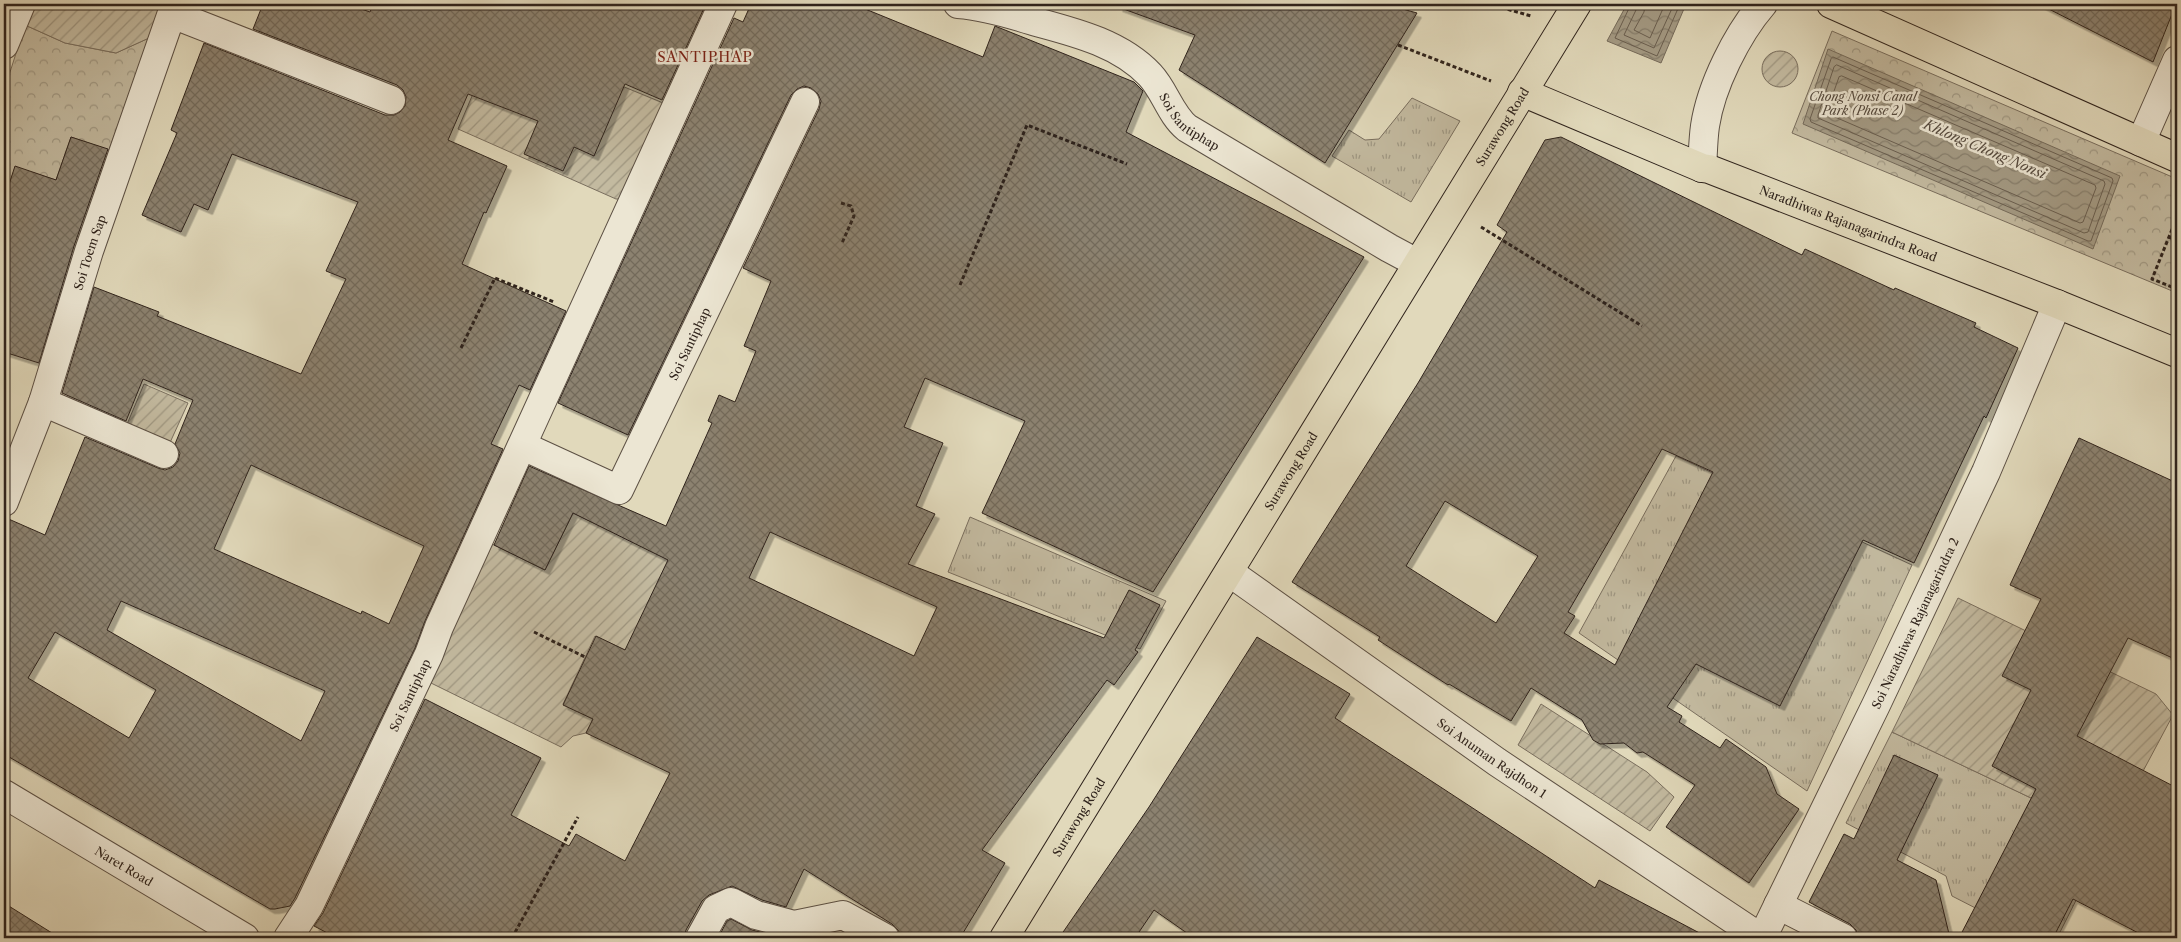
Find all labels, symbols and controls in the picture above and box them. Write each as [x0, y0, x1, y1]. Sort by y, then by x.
district label: SANTIPHAP [657, 48, 753, 66]
street label: Surawong Road [1472, 84, 1532, 169]
park label: Chong Nonsi Canal Park (Phase 2) [1809, 89, 1918, 118]
street label: Soi Santiphap [1156, 90, 1223, 153]
water label: Khlong Chong Nonsi [1920, 115, 2050, 184]
street label: Naradhiwas Rajanagarindra Road [1758, 182, 1940, 265]
street label: Soi Toem Sap [70, 213, 109, 292]
street label: Soi Santiphap [665, 305, 713, 382]
street label: Surawong Road [1261, 428, 1321, 513]
street label: Soi Naradhiwas Rajanagarindra 2 [1868, 535, 1962, 711]
street label: Soi Santiphap [386, 656, 433, 734]
street label: Soi Anuman Rajdhon 1 [1435, 715, 1550, 801]
street label: Surawong Road [1048, 774, 1108, 859]
street label: Naret Road [93, 843, 156, 889]

